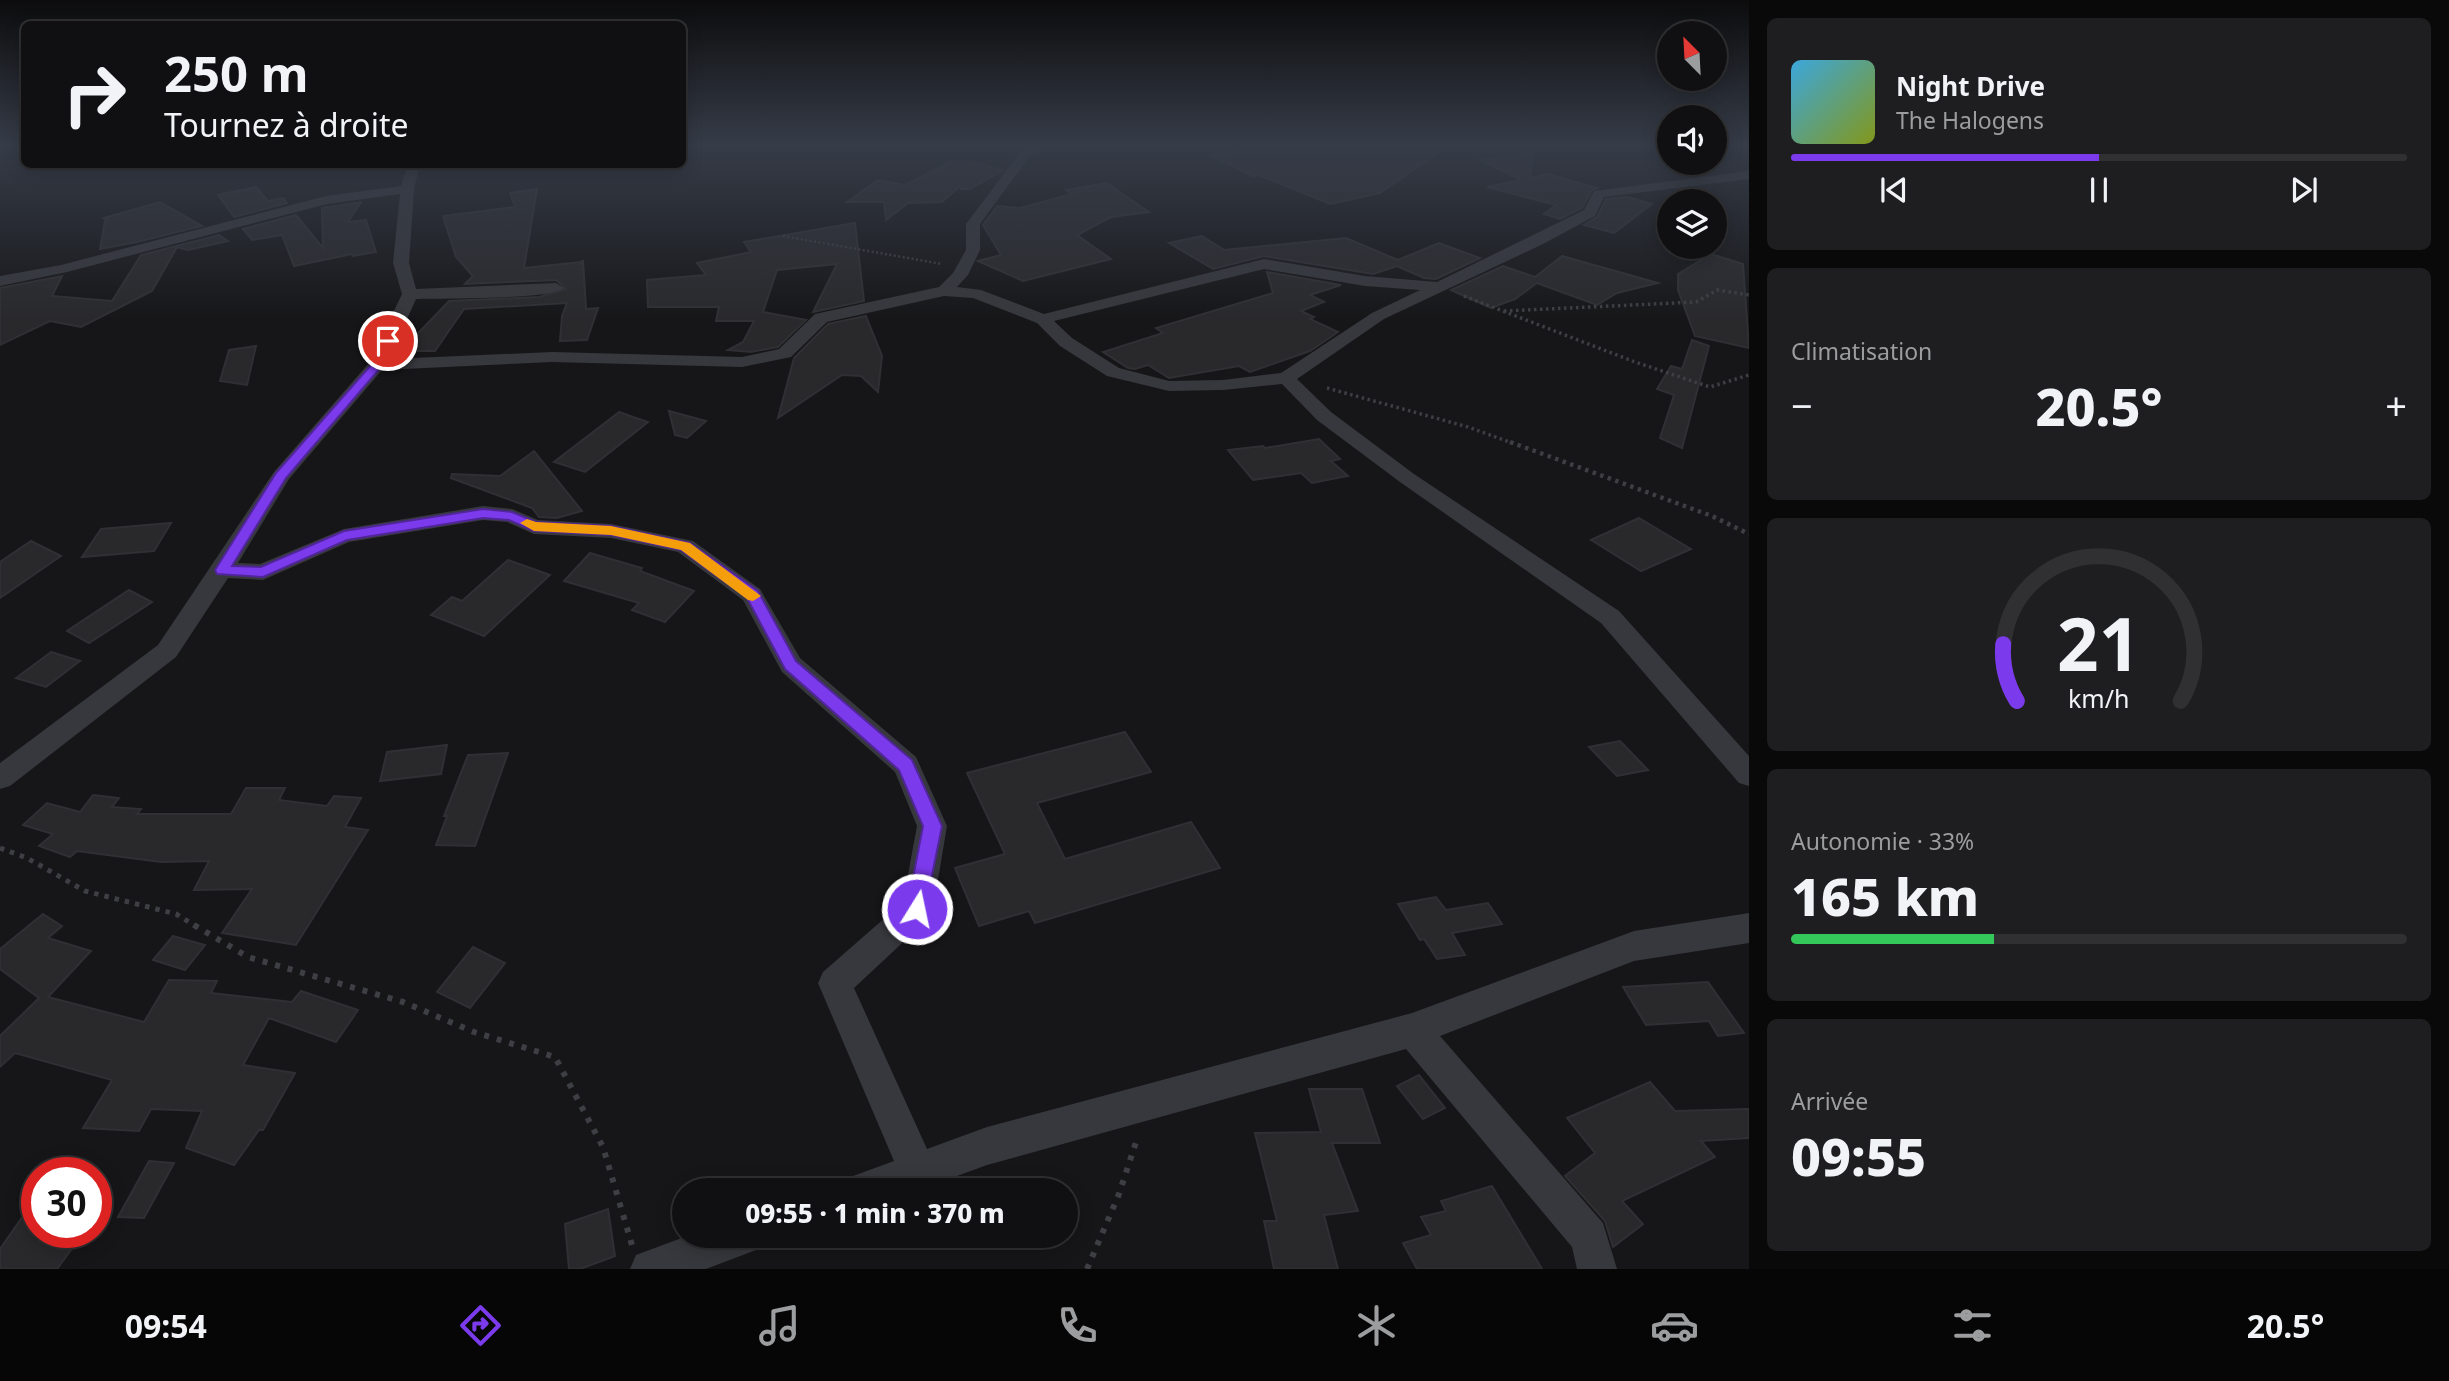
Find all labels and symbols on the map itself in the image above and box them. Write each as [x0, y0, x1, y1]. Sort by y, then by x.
north arrow [1657, 21, 1727, 91]
pin [358, 311, 418, 371]
position arrow [880, 872, 954, 946]
speed limit sign: 30 [21, 1157, 112, 1248]

